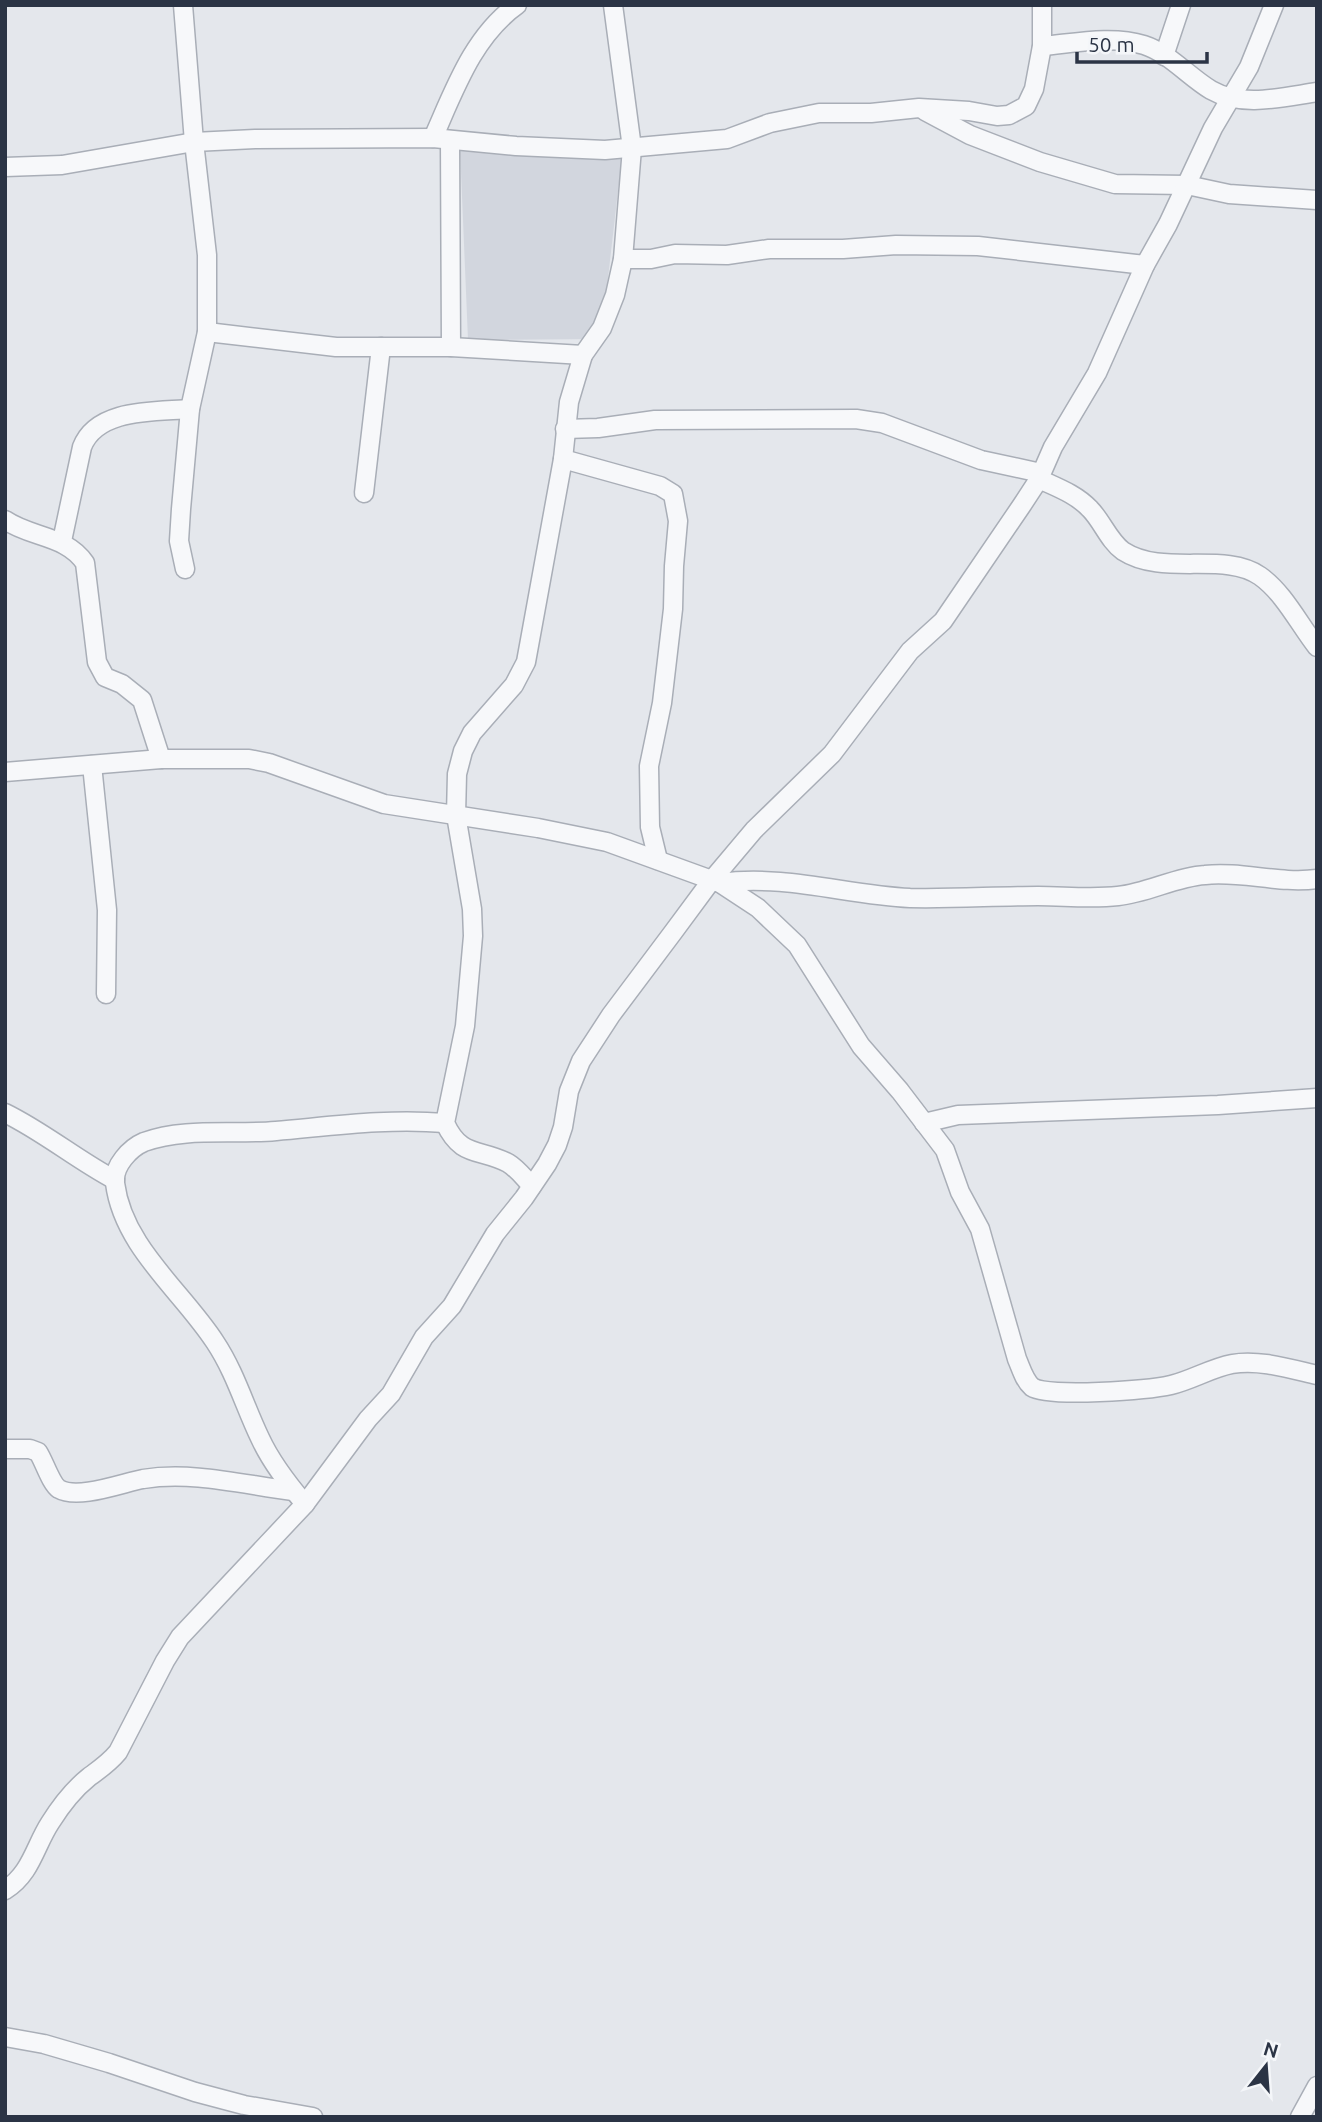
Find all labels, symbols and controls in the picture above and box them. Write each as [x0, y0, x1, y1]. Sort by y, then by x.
scale bar [1077, 21, 1206, 65]
text: 50 m [1088, 32, 1135, 56]
north arrow [1231, 2031, 1301, 2101]
text: N [1261, 2037, 1281, 2062]

